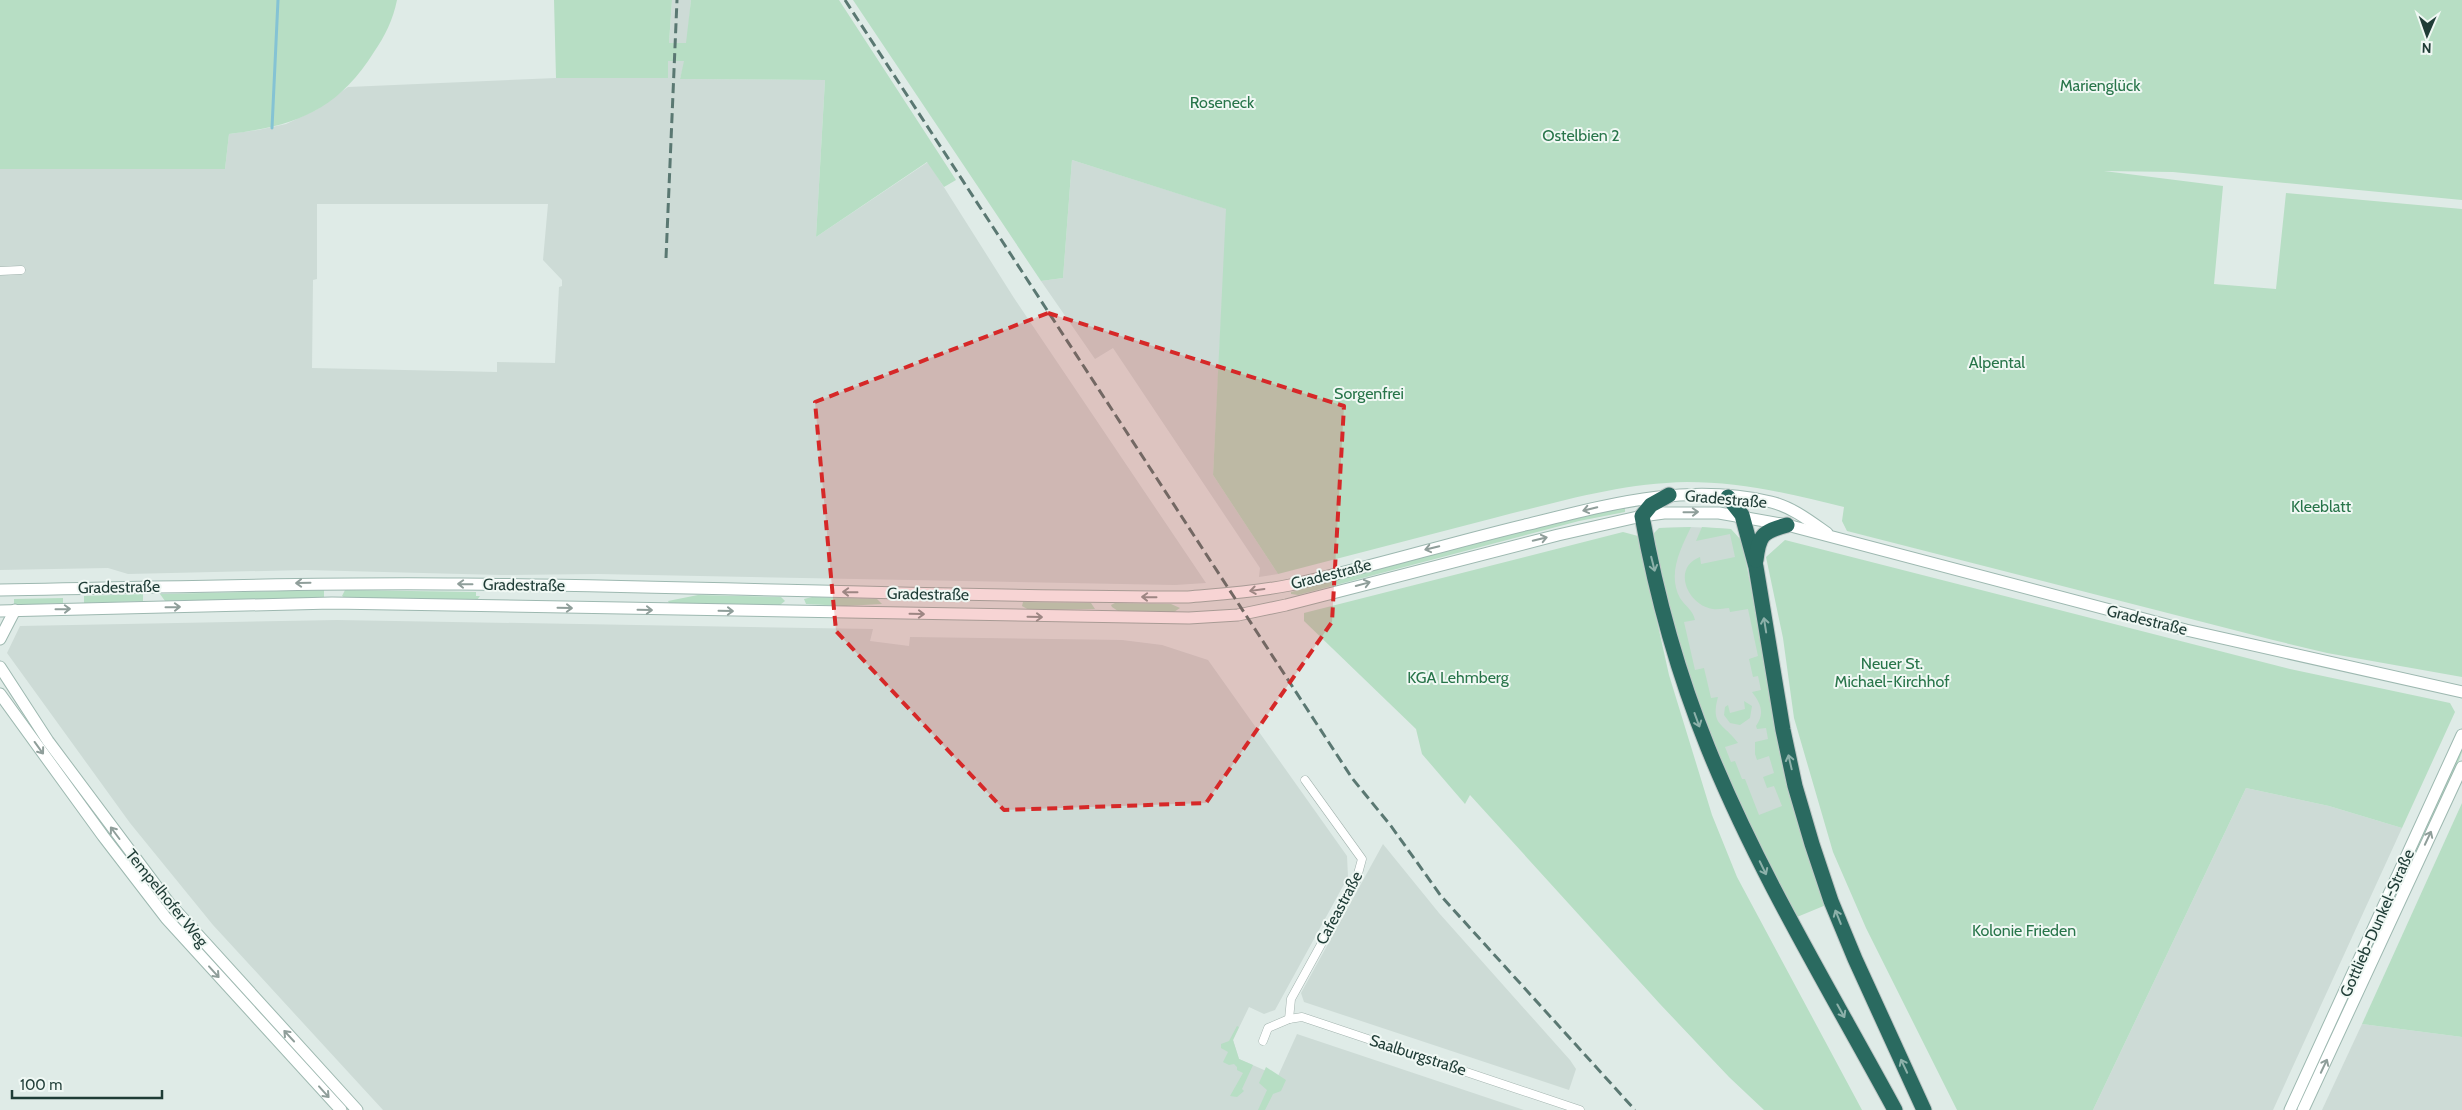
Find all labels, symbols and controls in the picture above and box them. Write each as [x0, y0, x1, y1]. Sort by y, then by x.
north arrow [2402, 10, 2452, 60]
text: N [2421, 39, 2432, 57]
park label: Marienglück [2060, 76, 2141, 95]
park label: Roseneck [1190, 93, 1255, 112]
park label: Ostelbien 2 [1542, 126, 1620, 145]
park label: Alpental [1969, 353, 2025, 372]
park label: Sorgenfrei [1334, 384, 1404, 403]
street label: Gradestraße [1684, 486, 1768, 512]
park label: Kleeblatt [2291, 497, 2352, 516]
one-way arrow [1582, 505, 1598, 514]
one-way arrow [1682, 508, 1698, 517]
one-way arrow [1532, 534, 1548, 543]
one-way arrow [1425, 544, 1441, 553]
street label: Gradestraße [1289, 555, 1373, 593]
one-way arrow [1649, 555, 1658, 571]
street label: Gradestraße [483, 575, 565, 595]
street label: Gradestraße [78, 577, 160, 597]
one-way arrow [295, 578, 311, 588]
one-way arrow [457, 579, 474, 589]
one-way arrow [1354, 579, 1370, 589]
street label: Gradestraße [887, 584, 969, 604]
one-way arrow [1250, 585, 1266, 595]
one-way arrow [842, 587, 858, 597]
one-way arrow [1141, 592, 1158, 602]
street label: Gradestraße [2105, 601, 2189, 639]
one-way arrow [164, 602, 181, 612]
one-way arrow [55, 604, 71, 614]
one-way arrow [556, 604, 572, 613]
one-way arrow [636, 605, 652, 614]
one-way arrow [718, 606, 734, 616]
one-way arrow [908, 609, 925, 619]
one-way arrow [1027, 612, 1043, 621]
one-way arrow [1760, 617, 1770, 633]
park label: Neuer St. Michael-Kirchhof [1835, 654, 1950, 691]
park label: KGA Lehmberg [1407, 668, 1510, 687]
one-way arrow [1693, 711, 1702, 727]
one-way arrow [34, 741, 44, 755]
one-way arrow [1785, 754, 1794, 770]
one-way arrow [109, 827, 120, 840]
one-way arrow [2423, 831, 2433, 846]
street label: Tempelhofer Weg [122, 845, 213, 952]
street label: Gottlieb-Dunkel-Straße [2336, 846, 2418, 1000]
one-way arrow [1759, 860, 1768, 875]
street label: Cafeastraße [1312, 868, 1366, 948]
one-way arrow [1833, 910, 1842, 925]
park label: Kolonie Frieden [1972, 921, 2076, 940]
one-way arrow [209, 965, 220, 978]
one-way arrow [1836, 1003, 1846, 1018]
one-way arrow [283, 1029, 295, 1042]
street label: Saalburgstraße [1367, 1030, 1469, 1080]
one-way arrow [1898, 1059, 1908, 1074]
one-way arrow [2320, 1059, 2330, 1074]
scale bar [12, 1068, 162, 1100]
text: 100 m [20, 1076, 62, 1094]
one-way arrow [318, 1085, 330, 1098]

